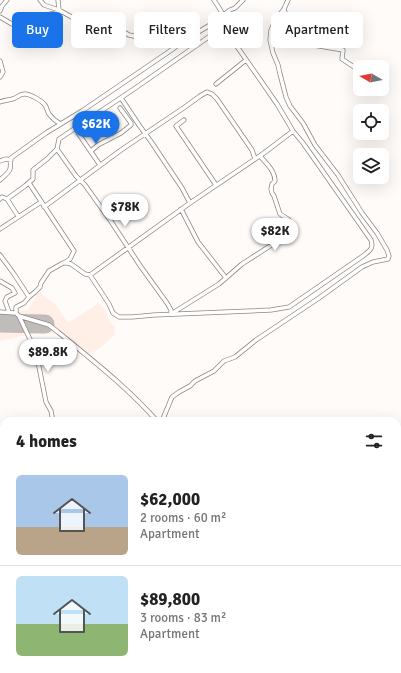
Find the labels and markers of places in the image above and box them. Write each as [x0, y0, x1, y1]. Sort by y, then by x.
pin: $62K [72, 111, 120, 145]
pin: $78K [101, 194, 149, 228]
pin: $82K [251, 218, 299, 252]
pin: $89.8K [15, 339, 81, 373]

